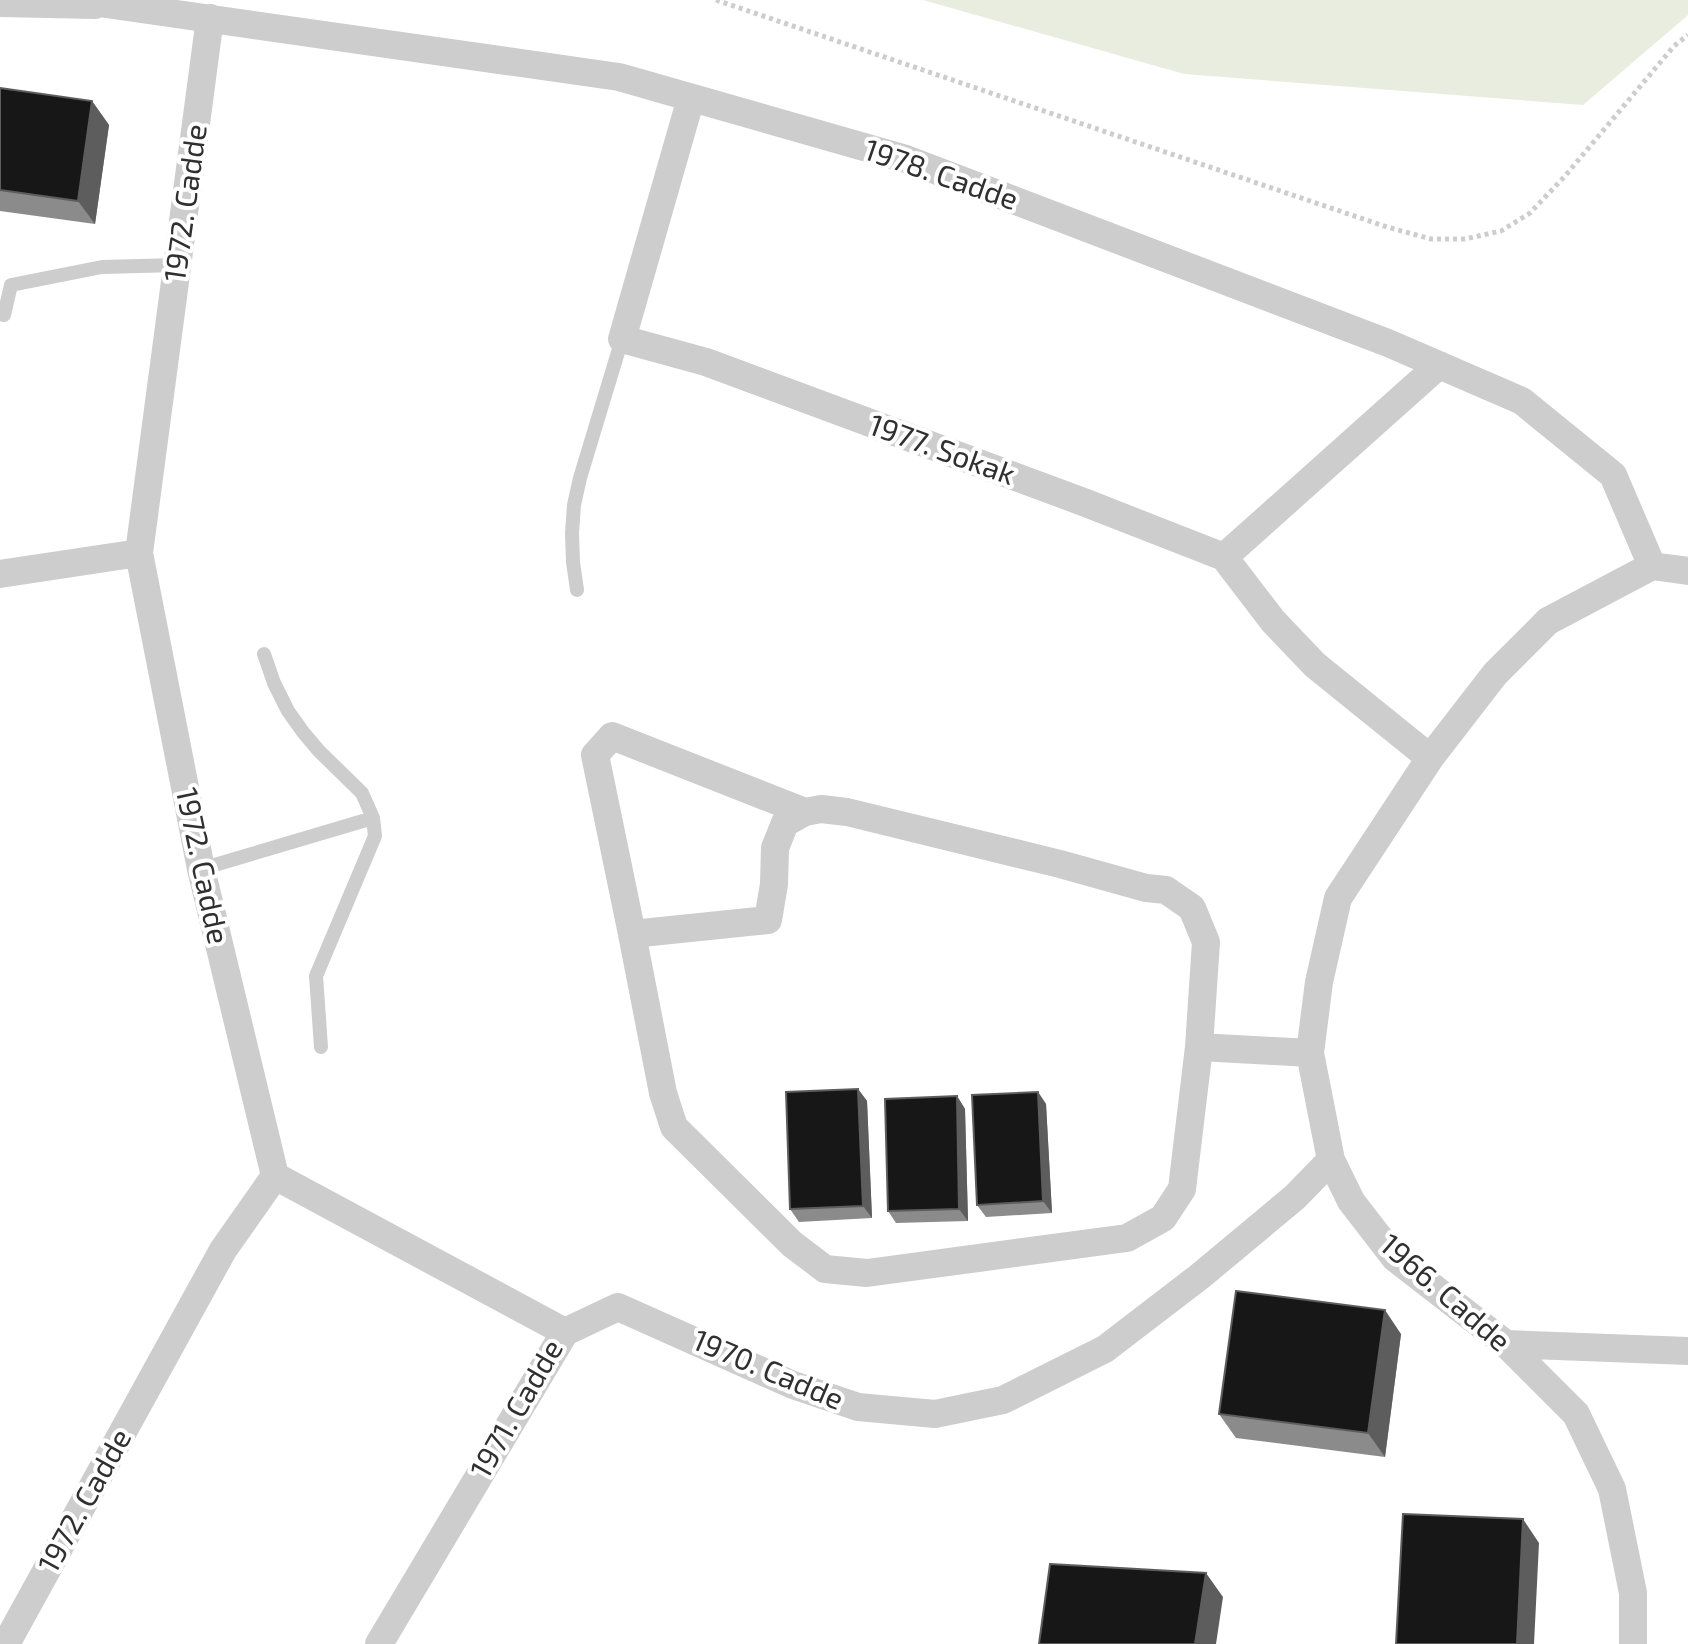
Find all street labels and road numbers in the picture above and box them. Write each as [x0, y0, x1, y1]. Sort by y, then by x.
street label: 1972. Cadde [155, 122, 213, 284]
street label: 1978. Cadde [860, 130, 1023, 216]
street label: 1977. Sokak [865, 405, 1021, 491]
street label: 1972. Cadde [170, 784, 238, 947]
street label: 1966. Cadde [1374, 1225, 1519, 1358]
street label: 1970. Cadde [688, 1320, 850, 1416]
street label: 1971. Cadde [461, 1332, 569, 1484]
street label: 1972. Cadde [29, 1422, 138, 1578]

